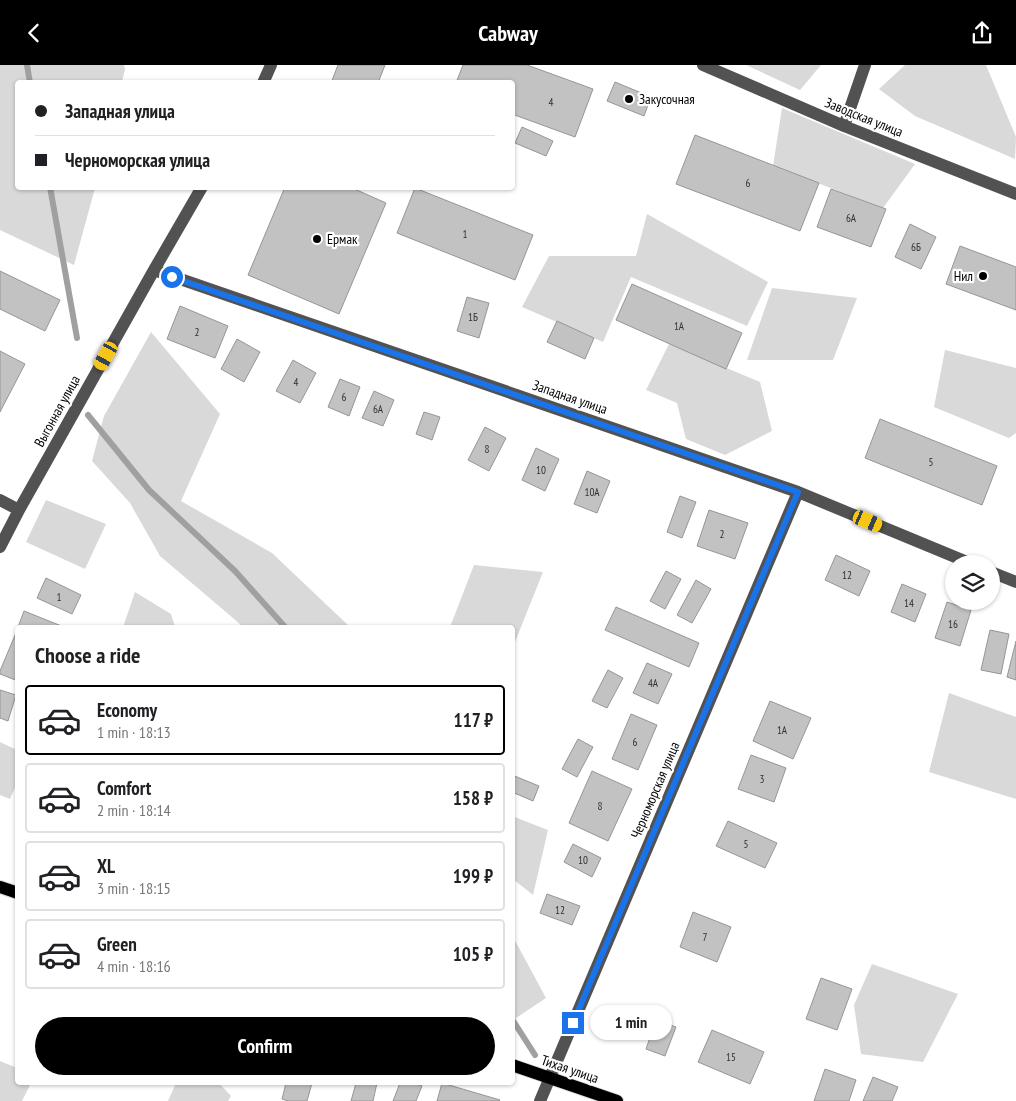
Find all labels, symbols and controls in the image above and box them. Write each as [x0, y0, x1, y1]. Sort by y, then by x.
icon: back [20, 19, 48, 47]
text: Cabway [478, 19, 538, 47]
icon: share [968, 19, 996, 47]
place label: Закусочная [639, 90, 695, 108]
marker: Закусочная [623, 93, 635, 105]
street label: Заводская улица [822, 93, 906, 141]
house number: 4 [549, 95, 554, 109]
text: Западная улица [65, 99, 175, 123]
text: Черноморская улица [65, 148, 210, 172]
house number: 6 [746, 176, 751, 190]
house number: 6А [846, 211, 857, 225]
house number: 1 [463, 227, 468, 241]
place label: Ермак [327, 230, 358, 248]
marker: Ермак [311, 233, 323, 245]
house number: 6Б [911, 240, 921, 254]
route start [161, 266, 183, 288]
place label: Нил [954, 267, 973, 285]
marker: Нил [977, 270, 989, 282]
house number: 1Б [468, 310, 478, 324]
house number: 1А [674, 319, 685, 333]
house number: 2 [195, 325, 200, 339]
car [92, 339, 119, 373]
street label: Выгонная улица [30, 372, 84, 450]
house number: 4 [294, 375, 299, 389]
street label: Западная улица [530, 376, 610, 418]
house number: 6 [342, 390, 347, 404]
house number: 6А [373, 402, 384, 416]
house number: 8 [485, 442, 490, 456]
house number: 5 [929, 455, 934, 469]
house number: 10 [536, 463, 546, 477]
house number: 10А [584, 485, 600, 499]
car [851, 508, 884, 534]
house number: 2 [720, 527, 725, 541]
map controls [945, 555, 1000, 610]
button: layers [945, 555, 1000, 610]
house number: 12 [842, 568, 852, 582]
house number: 1 [57, 590, 62, 604]
house number: 14 [904, 596, 914, 610]
house number: 16 [948, 617, 958, 631]
text: Choose a ride [35, 641, 140, 669]
house number: 4А [648, 676, 659, 690]
icon: car [37, 698, 82, 743]
text: Economy [97, 698, 157, 722]
text: 117 ₽ [454, 708, 493, 732]
text: 1 min · 18:13 [97, 722, 171, 742]
house number: 1А [777, 723, 788, 737]
house number: 6 [633, 735, 638, 749]
street label: Черноморская улица [627, 739, 683, 841]
house number: 3 [760, 772, 765, 786]
icon: car [37, 776, 82, 821]
text: Comfort [97, 776, 151, 800]
text: 158 ₽ [453, 786, 493, 810]
house number: 8 [598, 799, 603, 813]
text: 2 min · 18:14 [97, 800, 171, 820]
house number: 5 [744, 837, 749, 851]
house number: 10 [578, 853, 588, 867]
icon: car [37, 854, 82, 899]
text: XL [97, 854, 115, 878]
text: 199 ₽ [453, 864, 493, 888]
text: 3 min · 18:15 [97, 878, 171, 898]
house number: 12 [555, 903, 565, 917]
house number: 7 [703, 930, 708, 944]
icon: car [37, 932, 82, 977]
text: Green [97, 932, 137, 956]
text: 105 ₽ [453, 942, 493, 966]
text: 4 min · 18:16 [97, 956, 171, 976]
callout: 1 min [590, 1005, 673, 1041]
route end [562, 1012, 584, 1034]
text: 1 min [615, 1012, 647, 1032]
button: Confirm [35, 1017, 495, 1075]
house number: 15 [726, 1050, 736, 1064]
street label: Тихая улица [539, 1051, 601, 1087]

